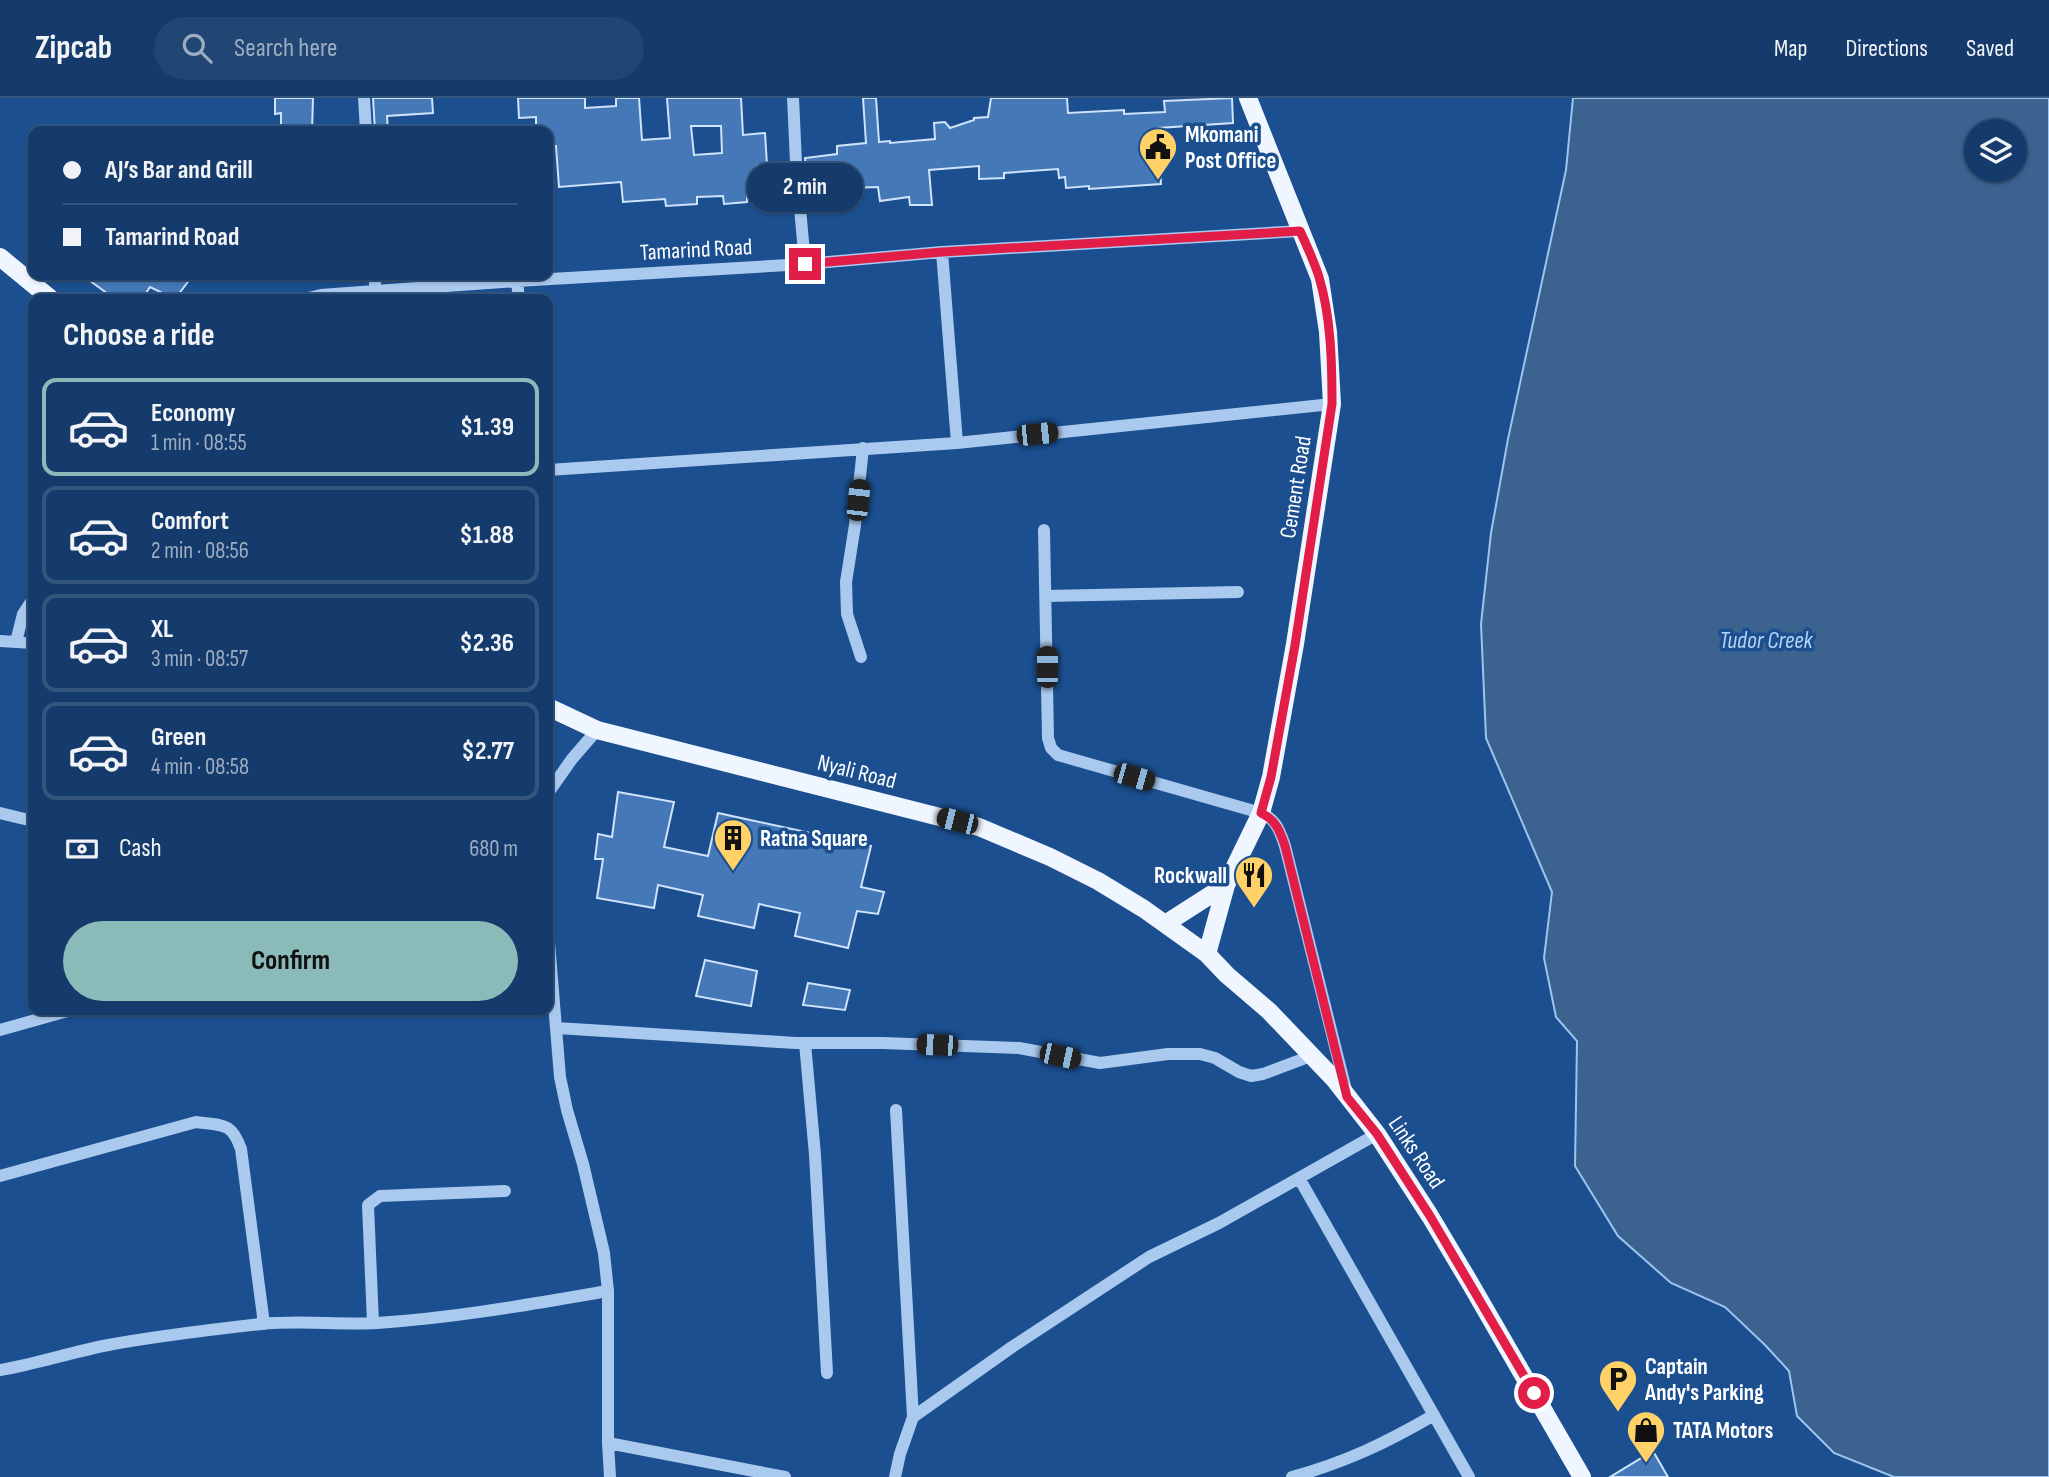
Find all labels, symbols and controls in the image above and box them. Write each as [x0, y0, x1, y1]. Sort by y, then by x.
search box [154, 17, 644, 80]
text: Zipcab [35, 28, 112, 68]
icon: search [178, 29, 216, 67]
text: Search here [234, 33, 337, 64]
text: Map [1774, 34, 1807, 63]
text: Directions [1845, 34, 1928, 63]
text: Saved [1966, 34, 2014, 63]
map controls [1964, 119, 2027, 182]
button: layers [1964, 119, 2027, 182]
place label: Mkomani Post Office [1185, 121, 1276, 175]
public building icon: Mkomani Post Office [1137, 126, 1179, 181]
text: AJ’s Bar and Grill [105, 155, 253, 186]
callout: 2 min [747, 162, 863, 212]
text: 2 min [783, 173, 827, 201]
text: Tamarind Road [105, 222, 239, 253]
street label: Tamarind Road [639, 233, 753, 267]
route end [789, 248, 821, 280]
text: Choose a ride [63, 316, 215, 355]
icon: car [67, 396, 130, 459]
text: Economy [151, 398, 235, 429]
text: $1.39 [460, 412, 514, 443]
car [1016, 421, 1059, 447]
text: 1 min · 08:55 [151, 429, 247, 457]
street label: Cement Road [1274, 434, 1318, 540]
car [846, 478, 871, 522]
icon: car [67, 504, 130, 567]
text: Comfort [151, 506, 229, 537]
text: $1.88 [459, 520, 514, 551]
text: 2 min · 08:56 [151, 537, 249, 565]
icon: car [67, 612, 130, 675]
text: XL [151, 614, 173, 645]
water label: Tudor Creek [1719, 626, 1814, 655]
text: $2.36 [460, 628, 514, 659]
text: 3 min · 08:57 [151, 645, 248, 673]
car [1037, 646, 1058, 688]
icon: car [67, 720, 130, 783]
text: Green [151, 722, 206, 753]
text: $2.77 [462, 736, 514, 767]
street label: Nyali Road [814, 749, 899, 795]
text: 4 min · 08:58 [151, 753, 249, 781]
car [1111, 761, 1158, 793]
car [935, 806, 980, 836]
building icon: Ratna Square [712, 817, 754, 872]
place label: Ratna Square [760, 825, 868, 853]
icon: cash [63, 830, 101, 868]
text: Cash [119, 833, 162, 864]
text: 680 m [469, 835, 518, 863]
restaurant icon: Rockwall [1233, 854, 1275, 909]
place label: Rockwall [1154, 862, 1227, 890]
button: Confirm [63, 921, 518, 1001]
car [916, 1034, 959, 1056]
car [1038, 1041, 1083, 1071]
street label: Links Road [1382, 1111, 1451, 1194]
place label: Captain Andy's Parking [1644, 1353, 1764, 1407]
parking icon: Captain Andy's Parking [1597, 1358, 1639, 1413]
route start [1518, 1377, 1550, 1409]
shop icon: TATA Motors [1625, 1409, 1667, 1464]
place label: TATA Motors [1673, 1417, 1773, 1445]

